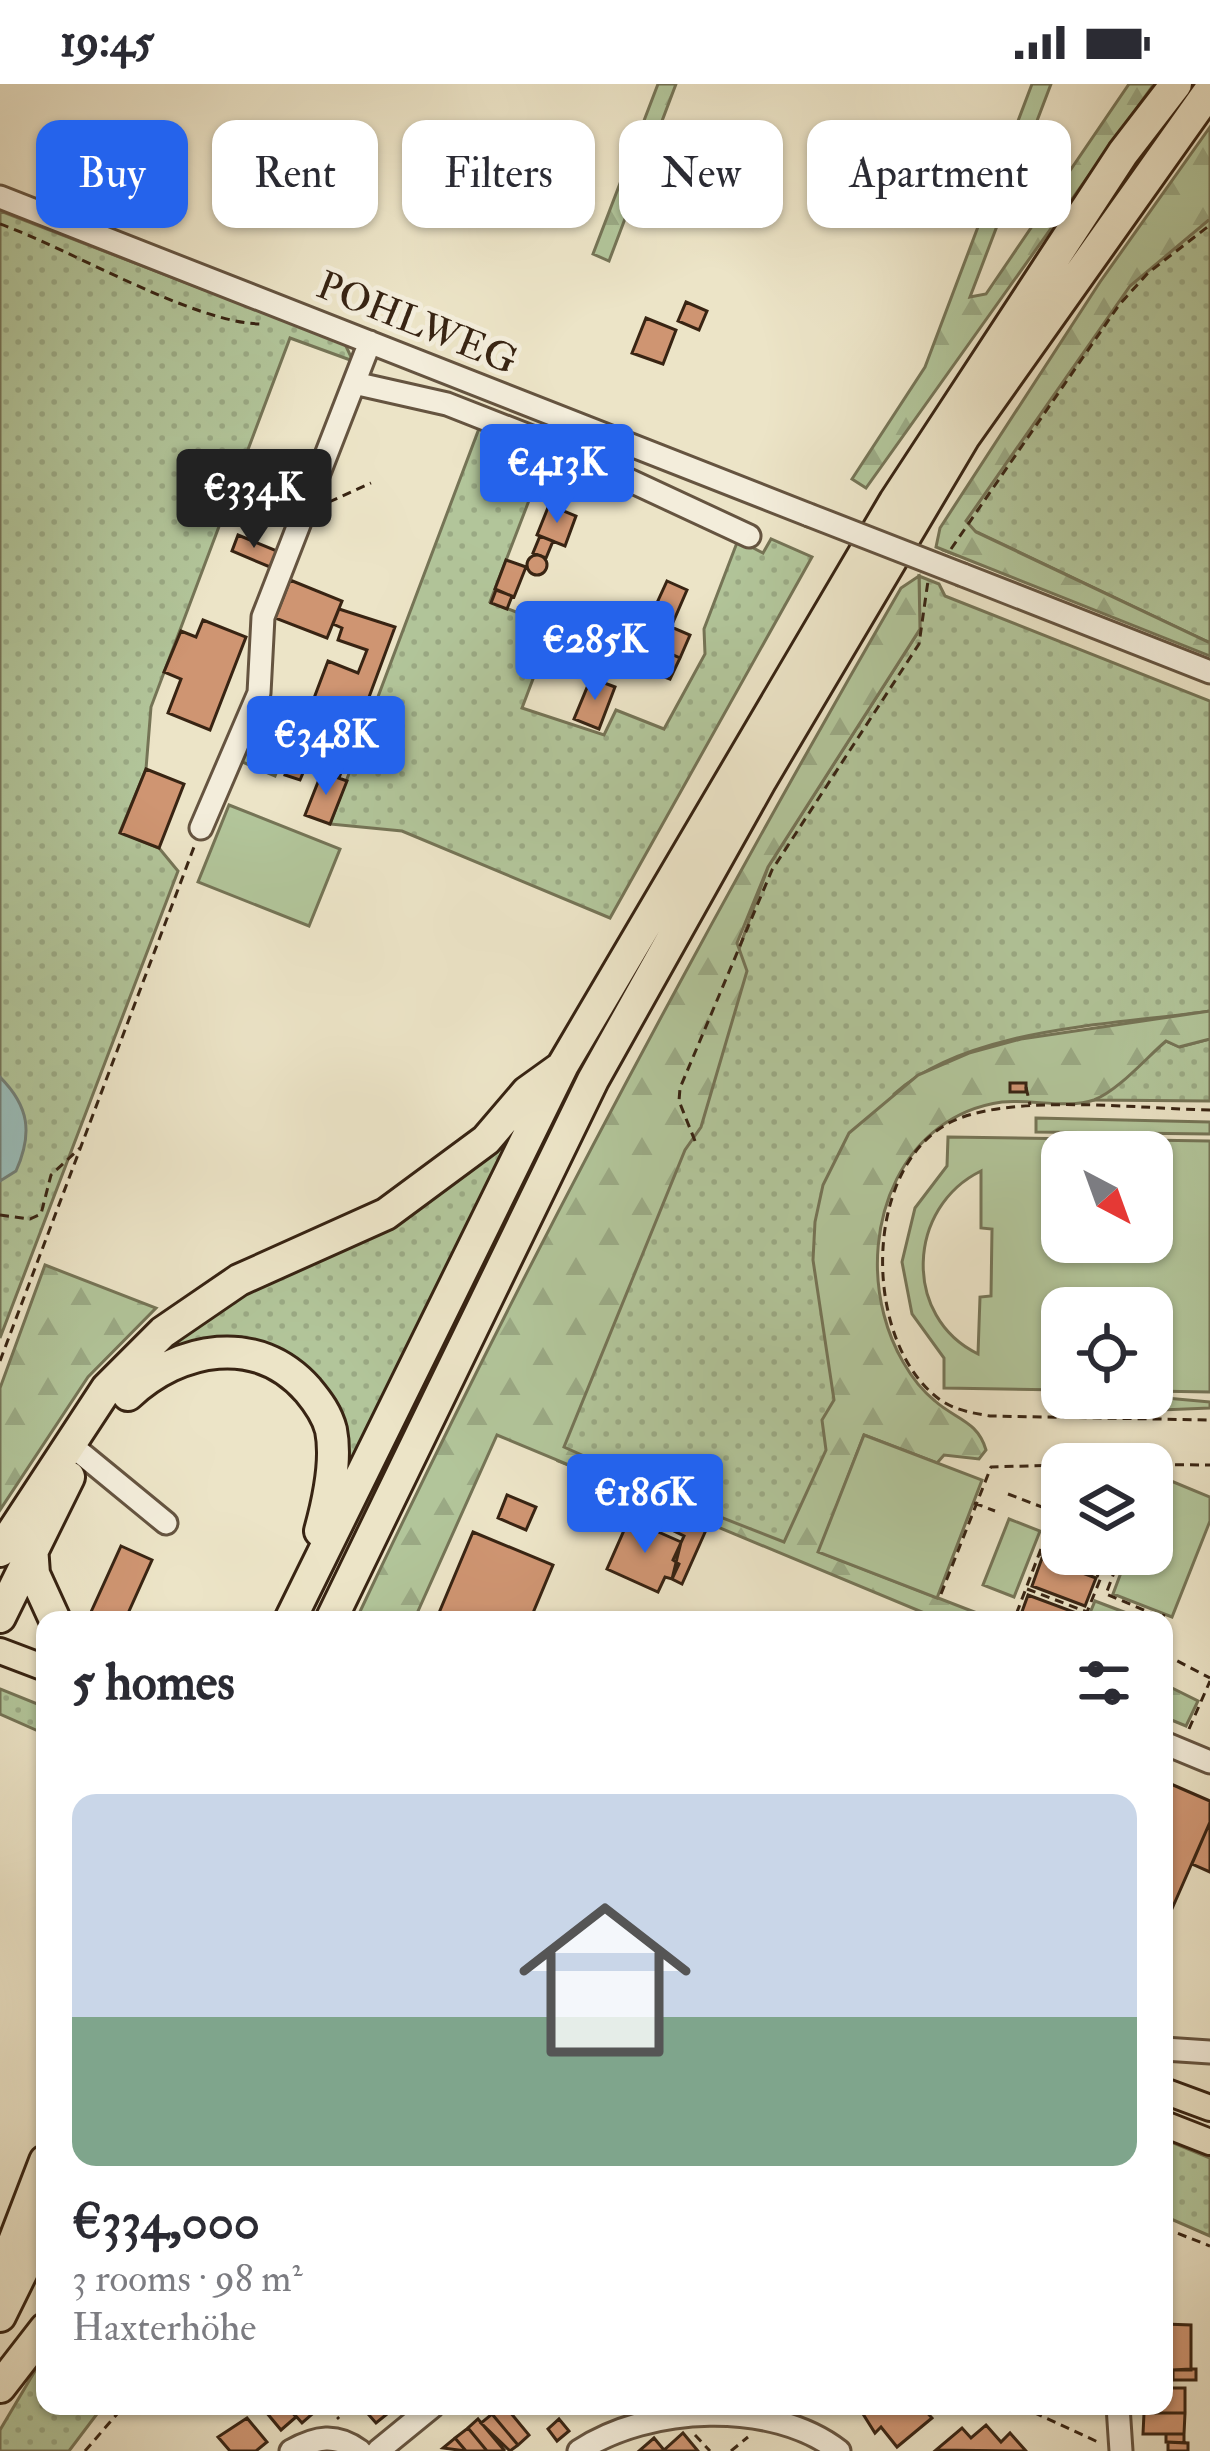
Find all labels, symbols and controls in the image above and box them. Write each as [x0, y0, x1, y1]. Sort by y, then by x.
text: 19:45 [60, 14, 154, 70]
chip: Buy [36, 120, 188, 228]
chip: Rent [212, 120, 378, 228]
chip: Filters [402, 120, 595, 228]
chip: New [619, 120, 783, 228]
chip: Apartment [807, 120, 1071, 228]
street label: POHLWEG [310, 261, 524, 385]
pin: €413K [473, 424, 641, 526]
text: €413K [507, 438, 607, 487]
pin: €334K [170, 449, 338, 551]
text: €334K [204, 463, 304, 512]
pin: €285K [511, 601, 679, 703]
text: €285K [542, 615, 648, 664]
pin: €348K [242, 696, 410, 798]
text: €348K [274, 710, 378, 759]
north arrow [1041, 1131, 1173, 1263]
map controls [1041, 1131, 1173, 1575]
button: locate [1041, 1287, 1173, 1419]
button: layers [1041, 1443, 1173, 1575]
pin: €186K [561, 1454, 729, 1556]
text: €186K [594, 1468, 696, 1517]
icon: filters [1071, 1650, 1137, 1716]
text: 5 homes [72, 1651, 235, 1715]
icon: home [497, 1872, 713, 2088]
text: €334,000 [72, 2190, 260, 2254]
text: 3 rooms · 98 m² [72, 2254, 303, 2303]
text: Haxterhöhe [72, 2303, 256, 2352]

